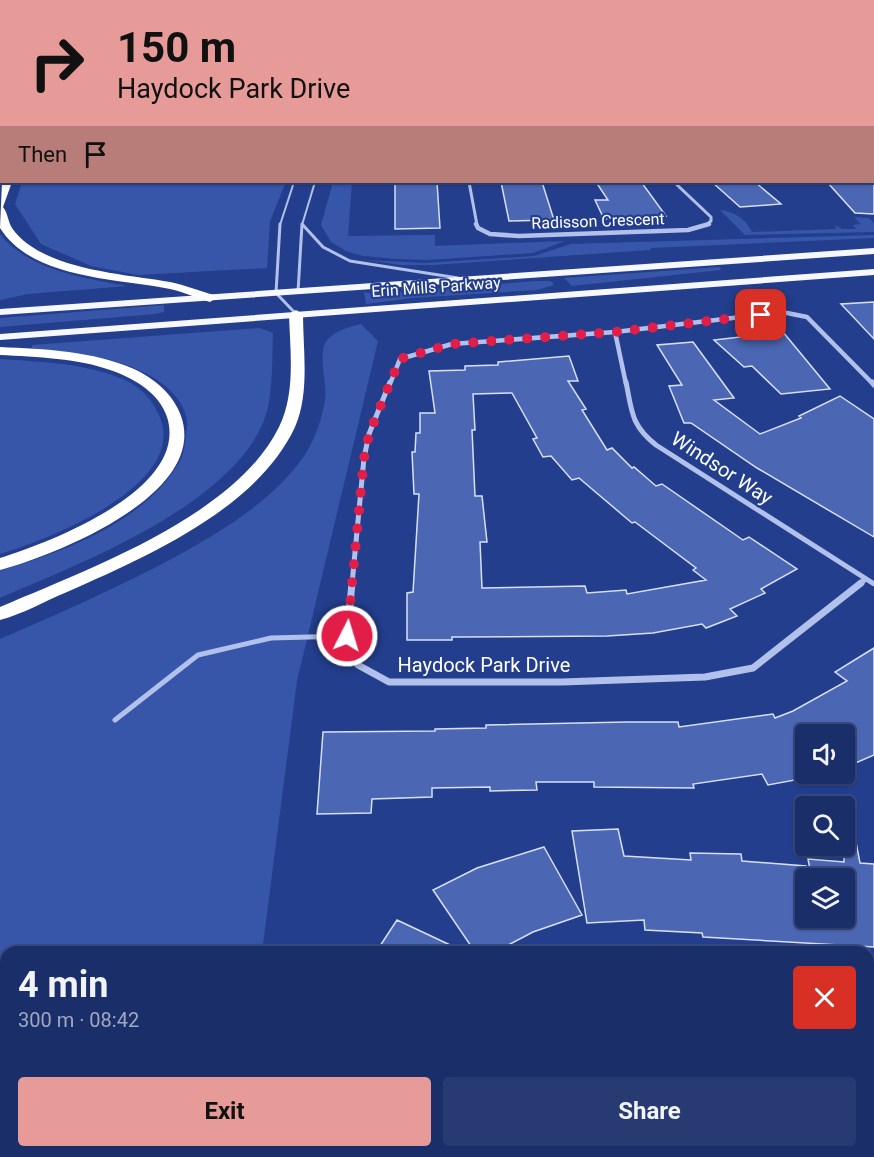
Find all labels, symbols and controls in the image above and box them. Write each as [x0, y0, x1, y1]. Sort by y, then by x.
text: 150 m [117, 23, 236, 72]
icon: right [18, 24, 96, 102]
text: Haydock Park Drive [117, 73, 350, 105]
icon: arrive [79, 138, 112, 171]
text: Then [18, 142, 67, 167]
street label: Radisson Crescent [531, 209, 665, 233]
street label: Erin Mills Parkway [371, 273, 502, 301]
pin [735, 289, 786, 340]
icon: arrive [744, 298, 777, 331]
street label: Windsor Way [667, 426, 778, 510]
position arrow [315, 604, 379, 668]
street label: Haydock Park Drive [398, 653, 570, 677]
map controls [795, 724, 855, 928]
button: sound [795, 724, 855, 784]
button: search [795, 796, 855, 856]
button: layers [795, 868, 855, 928]
text: 4 min [18, 964, 109, 1006]
button: close [793, 966, 856, 1029]
text: 300 m · 08:42 [18, 1008, 139, 1032]
button: Exit [18, 1077, 431, 1146]
button: Share [443, 1077, 856, 1146]

